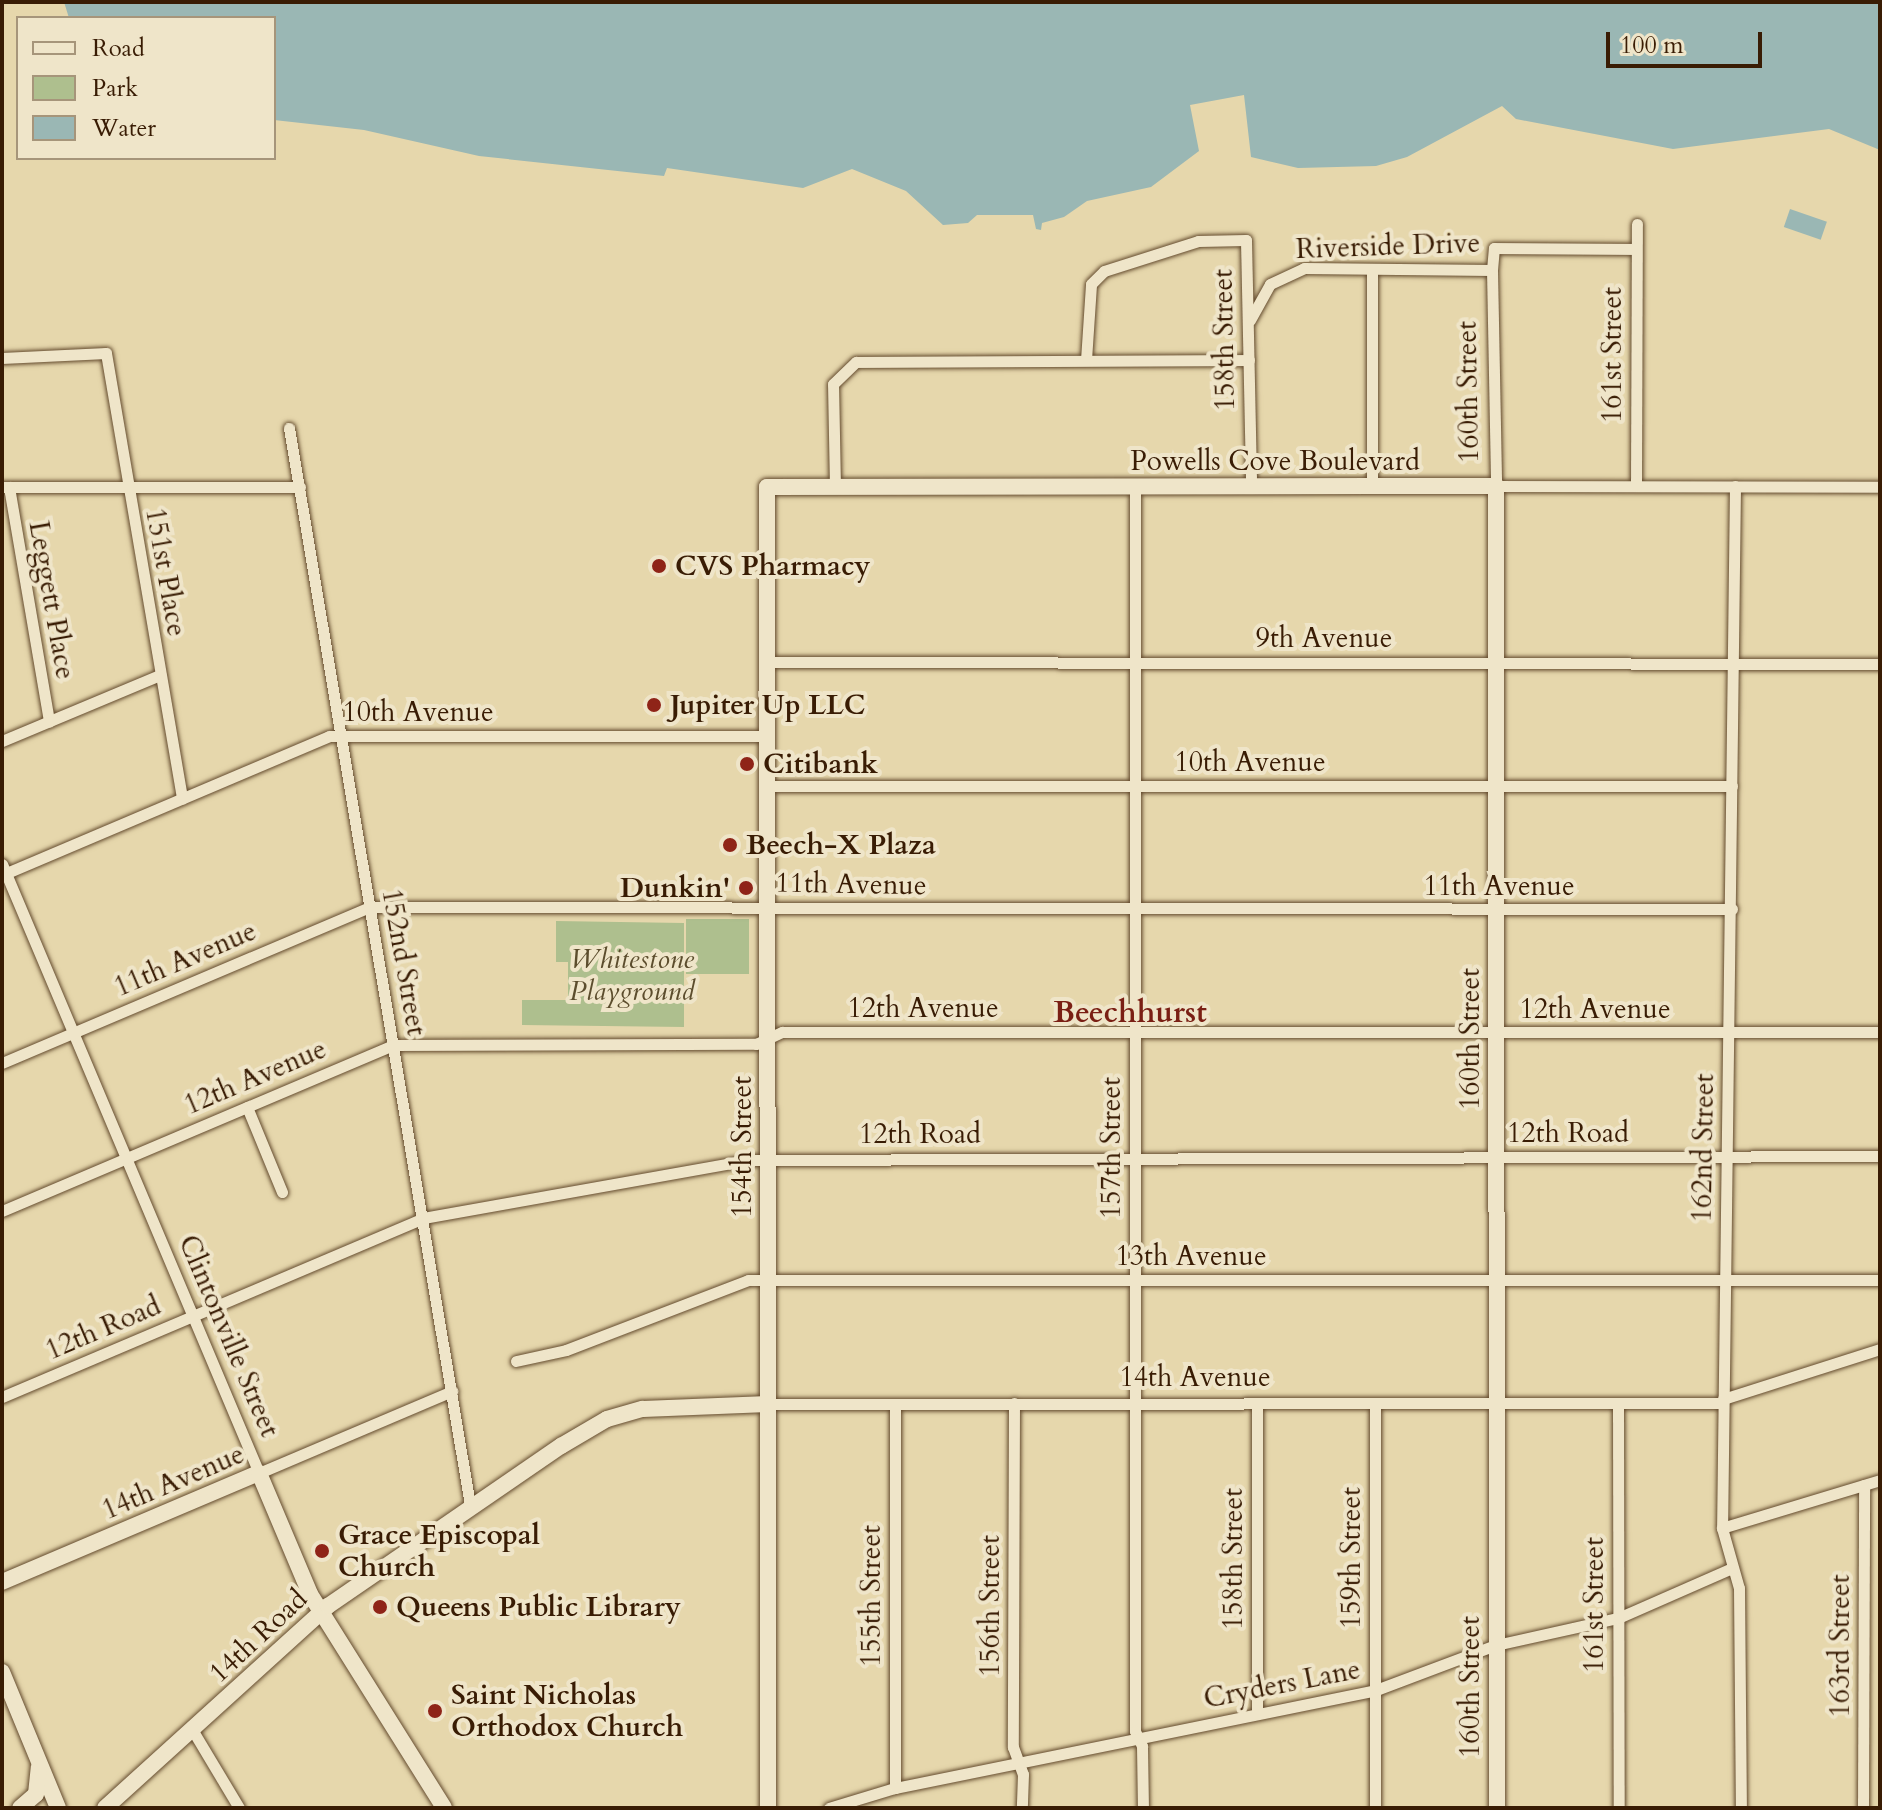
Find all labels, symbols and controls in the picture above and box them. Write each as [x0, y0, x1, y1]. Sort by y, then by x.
legend [16, 16, 276, 160]
scale bar [1610, 16, 1766, 66]
text: 100 m [1620, 29, 1684, 62]
text: Road [92, 32, 145, 65]
text: Park [92, 72, 138, 105]
text: Water [92, 112, 156, 145]
street label: Riverside Drive [1295, 226, 1481, 266]
street label: 158th Street [1206, 269, 1242, 411]
street label: 161st Street [1595, 287, 1629, 423]
street label: 160th Street [1450, 321, 1486, 463]
street label: Powells Cove Boulevard [1130, 444, 1420, 478]
street label: 151st Place [138, 505, 194, 639]
street label: Leggett Place [22, 518, 82, 682]
place label: CVS Pharmacy [675, 549, 870, 583]
marker: CVS Pharmacy [650, 557, 668, 575]
street label: 9th Avenue [1256, 621, 1392, 655]
place label: Jupiter Up LLC [670, 688, 865, 722]
street label: 10th Avenue [342, 695, 494, 729]
marker: Jupiter Up LLC [645, 696, 663, 714]
street label: 10th Avenue [1174, 745, 1326, 779]
place label: Citibank [763, 747, 878, 781]
marker: Citibank [738, 755, 756, 773]
place label: Beech-X Plaza [746, 828, 936, 862]
marker: Beech-X Plaza [721, 836, 739, 854]
street label: 11th Avenue [775, 866, 927, 902]
street label: 11th Avenue [1423, 869, 1575, 903]
place label: Dunkin' [620, 871, 730, 905]
marker: Dunkin' [737, 879, 755, 897]
street label: 152nd Street [375, 886, 433, 1038]
street label: 11th Avenue [109, 914, 261, 1004]
park label: Whitestone Playground [569, 942, 695, 1008]
street label: 160th Street [1453, 968, 1487, 1110]
street label: 12th Avenue [847, 991, 999, 1025]
street label: 12th Avenue [1519, 992, 1671, 1026]
district label: Beechhurst [1053, 995, 1207, 1031]
street label: 12th Avenue [179, 1032, 331, 1122]
street label: 162nd Street [1685, 1073, 1721, 1223]
street label: 154th Street [725, 1076, 759, 1218]
street label: 157th Street [1094, 1077, 1128, 1219]
street label: 12th Road [1507, 1116, 1629, 1150]
street label: 12th Road [859, 1117, 981, 1151]
street label: Clintonville Street [171, 1230, 287, 1442]
street label: 13th Avenue [1115, 1239, 1267, 1273]
street label: 12th Road [40, 1289, 166, 1367]
street label: 14th Avenue [1119, 1360, 1271, 1394]
street label: 14th Avenue [97, 1437, 249, 1527]
street label: 159th Street [1334, 1487, 1368, 1629]
street label: 158th Street [1216, 1488, 1250, 1630]
place label: Grace Episcopal Church [338, 1518, 540, 1584]
street label: 155th Street [854, 1525, 888, 1667]
street label: 156th Street [973, 1535, 1007, 1677]
street label: 161st Street [1577, 1537, 1611, 1673]
marker: Grace Episcopal Church [313, 1542, 331, 1560]
street label: 163rd Street [1823, 1574, 1857, 1718]
street label: 14th Road [202, 1582, 314, 1690]
place label: Queens Public Library [396, 1590, 681, 1624]
marker: Queens Public Library [371, 1598, 389, 1616]
street label: 160th Street [1453, 1616, 1487, 1758]
street label: Cryders Lane [1201, 1652, 1363, 1716]
place label: Saint Nicholas Orthodox Church [451, 1678, 683, 1744]
marker: Saint Nicholas Orthodox Church [426, 1702, 444, 1720]

